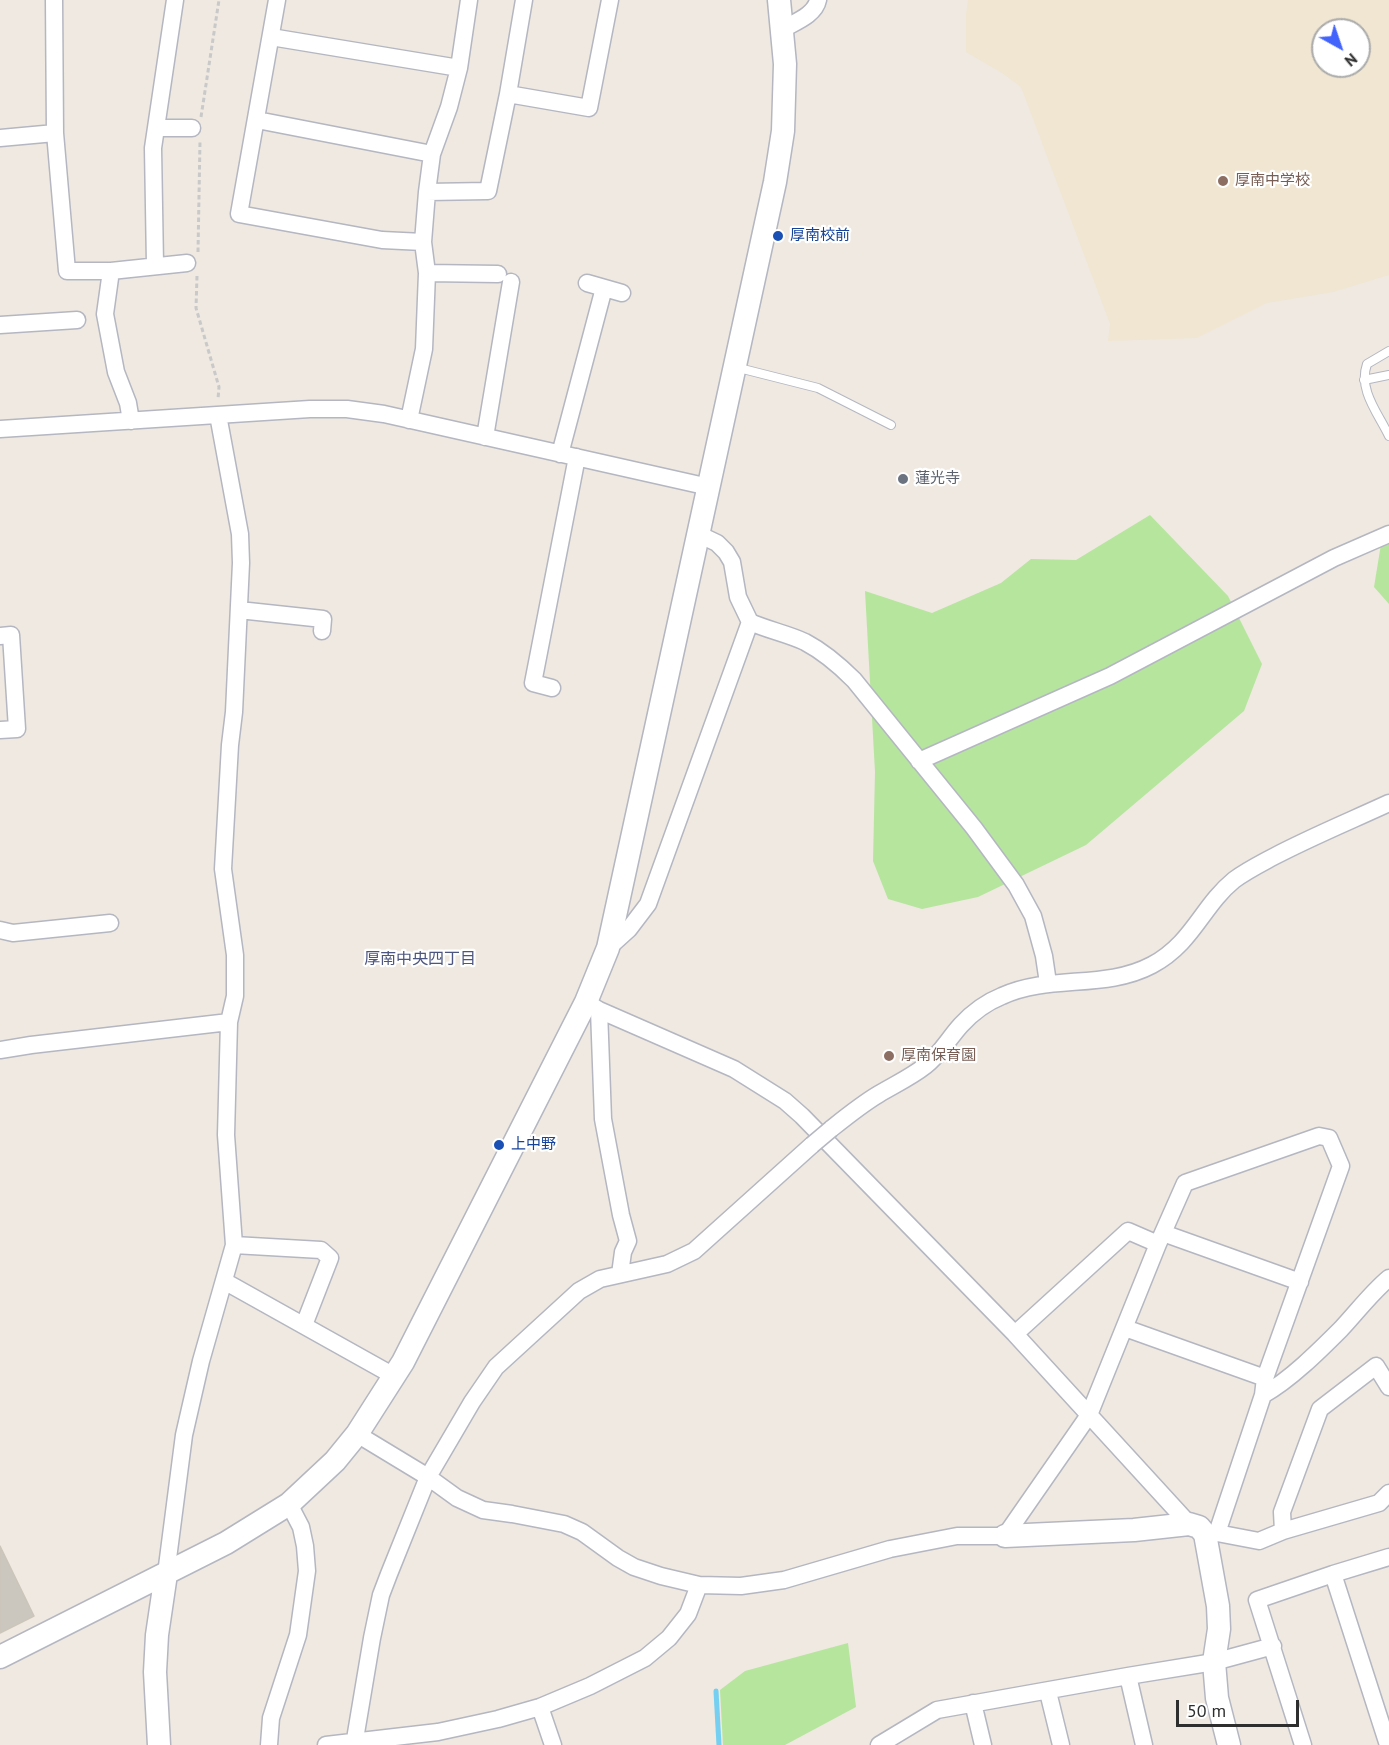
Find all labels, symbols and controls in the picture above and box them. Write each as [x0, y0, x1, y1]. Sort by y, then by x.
north arrow [1311, 18, 1371, 78]
text: N [1341, 49, 1362, 71]
place label: 厚南中学校 [1235, 172, 1310, 190]
marker: 厚南中学校 [1216, 174, 1230, 188]
place label: 厚南校前 [790, 227, 850, 245]
marker: 厚南校前 [771, 229, 785, 243]
place label: 蓮光寺 [915, 470, 960, 488]
marker: 蓮光寺 [896, 472, 910, 486]
district label: 厚南中央四丁目 [364, 949, 476, 969]
place label: 厚南保育園 [901, 1047, 976, 1065]
marker: 厚南保育園 [882, 1049, 896, 1063]
place label: 上中野 [511, 1136, 556, 1154]
marker: 上中野 [492, 1138, 506, 1152]
scale bar [1179, 1688, 1302, 1726]
text: 50 m [1187, 1699, 1226, 1722]

